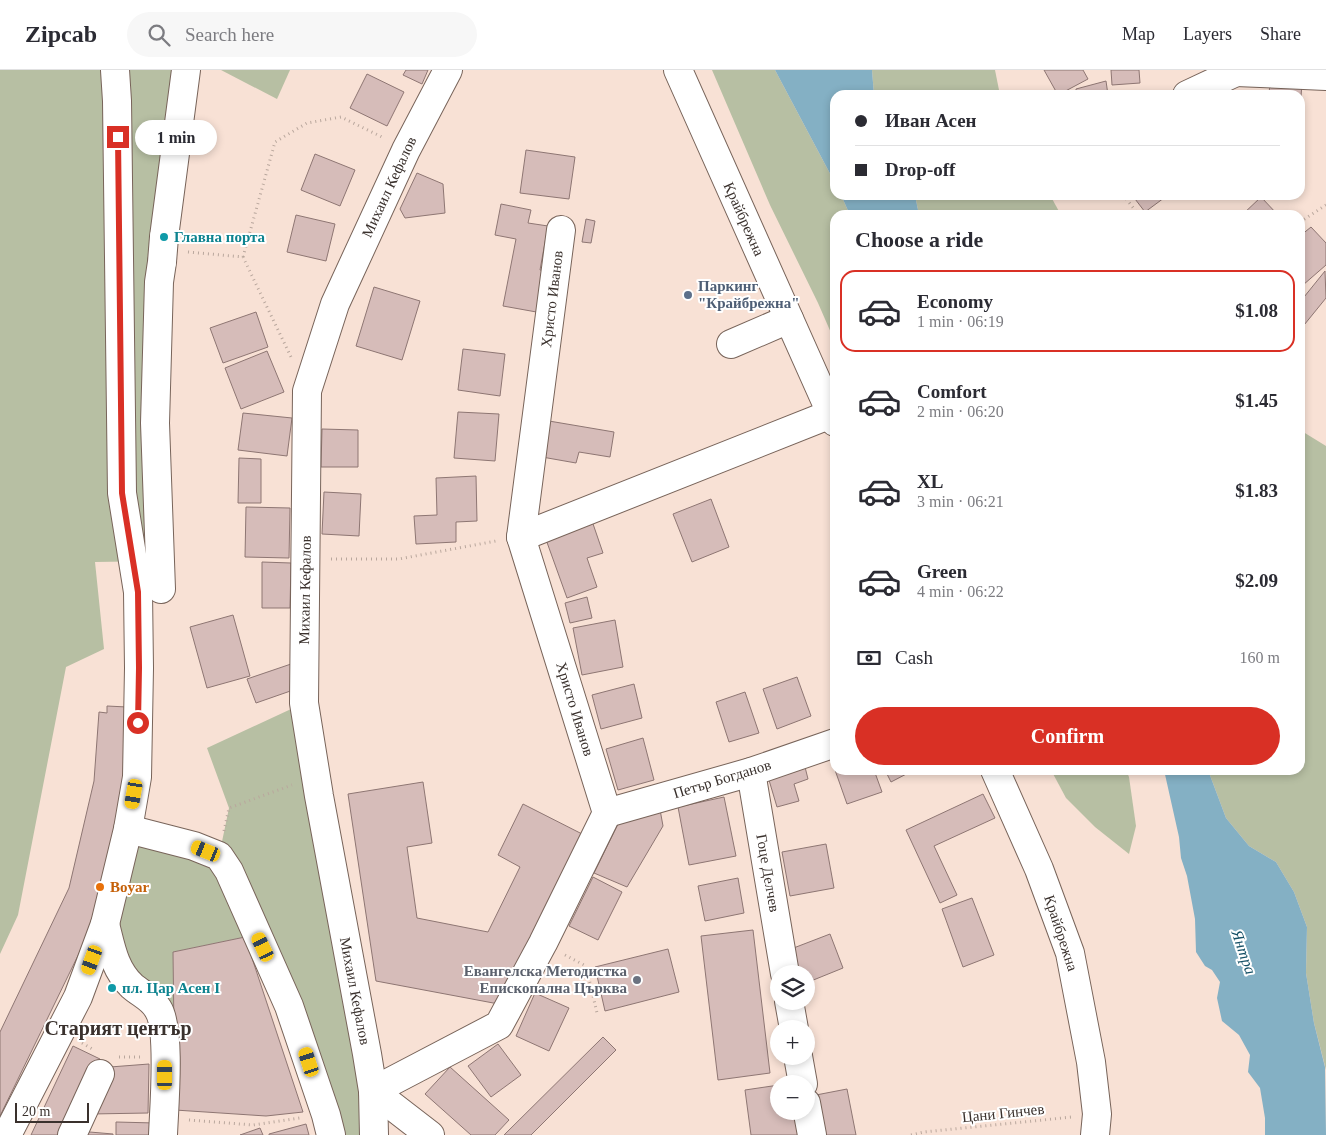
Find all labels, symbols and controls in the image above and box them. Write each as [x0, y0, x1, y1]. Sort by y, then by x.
search box [127, 12, 477, 57]
text: Zipcab [25, 21, 97, 47]
icon: search [145, 21, 173, 49]
text: Search here [185, 24, 274, 45]
text: Map [1122, 24, 1155, 44]
text: Layers [1183, 24, 1232, 44]
text: Share [1260, 24, 1301, 44]
text: Иван Асен [885, 110, 977, 131]
callout: 1 min [136, 120, 218, 154]
route end [107, 126, 129, 148]
text: 1 min [157, 129, 195, 146]
street label: Михаил Кефалов [359, 134, 419, 240]
text: Drop-off [885, 159, 955, 180]
street label: Крайбрежна [721, 180, 768, 259]
text: Choose a ride [855, 227, 983, 252]
place label: Главна порта [174, 229, 266, 245]
marker: Главна порта [158, 231, 170, 243]
street label: Христо Иванов [538, 250, 566, 348]
place label: Паркинг "Крайбрежна" [698, 278, 800, 311]
marker: Паркинг "Крайбрежна" [682, 289, 694, 301]
icon: car [857, 289, 902, 334]
text: Economy [917, 291, 993, 312]
text: $1.08 [1235, 300, 1278, 321]
text: 1 min · 06:19 [917, 313, 1004, 330]
icon: car [857, 379, 902, 424]
text: Comfort [917, 381, 987, 402]
text: $1.45 [1235, 390, 1278, 411]
text: 2 min · 06:20 [917, 403, 1004, 420]
icon: car [857, 469, 902, 514]
text: XL [917, 471, 943, 492]
text: $1.83 [1235, 480, 1278, 501]
text: 3 min · 06:21 [917, 493, 1004, 510]
street label: Михаил Кефалов [296, 535, 314, 645]
icon: car [857, 559, 902, 604]
text: Green [917, 561, 967, 582]
text: $2.09 [1235, 570, 1278, 591]
text: 4 min · 06:22 [917, 583, 1004, 600]
icon: cash [855, 644, 883, 672]
text: Cash [895, 647, 933, 668]
text: 160 m [1240, 649, 1280, 666]
street label: Христо Иванов [553, 660, 597, 758]
button: Confirm [855, 707, 1280, 765]
route start [127, 712, 149, 734]
street label: Петър Богданов [671, 757, 773, 801]
car [124, 778, 143, 810]
street label: Гоце Делчев [753, 833, 783, 913]
car [189, 838, 222, 864]
place label: Boyar [110, 879, 150, 895]
marker: Boyar [94, 881, 106, 893]
street label: Крайбрежна [1041, 893, 1081, 973]
water label: Янтра [1227, 927, 1260, 977]
car [249, 930, 276, 964]
street label: Михаил Кефалов [337, 936, 373, 1046]
car [79, 943, 104, 977]
place label: Евангелска Методистка Епископална Църква [464, 963, 627, 996]
map controls [770, 965, 815, 1120]
button: layers [770, 965, 815, 1010]
marker: Евангелска Методистка Епископална Църква [631, 974, 643, 986]
place label: пл. Цар Асен I [122, 980, 220, 996]
marker: пл. Цар Асен I [106, 982, 118, 994]
district label: Старият център [44, 1017, 192, 1040]
button: + [770, 1020, 815, 1065]
car [297, 1045, 320, 1079]
car [157, 1060, 172, 1090]
button: − [770, 1075, 815, 1120]
scale bar [15, 1100, 89, 1123]
street label: Цани Гинчев [961, 1101, 1045, 1125]
text: 20 m [22, 1104, 50, 1119]

